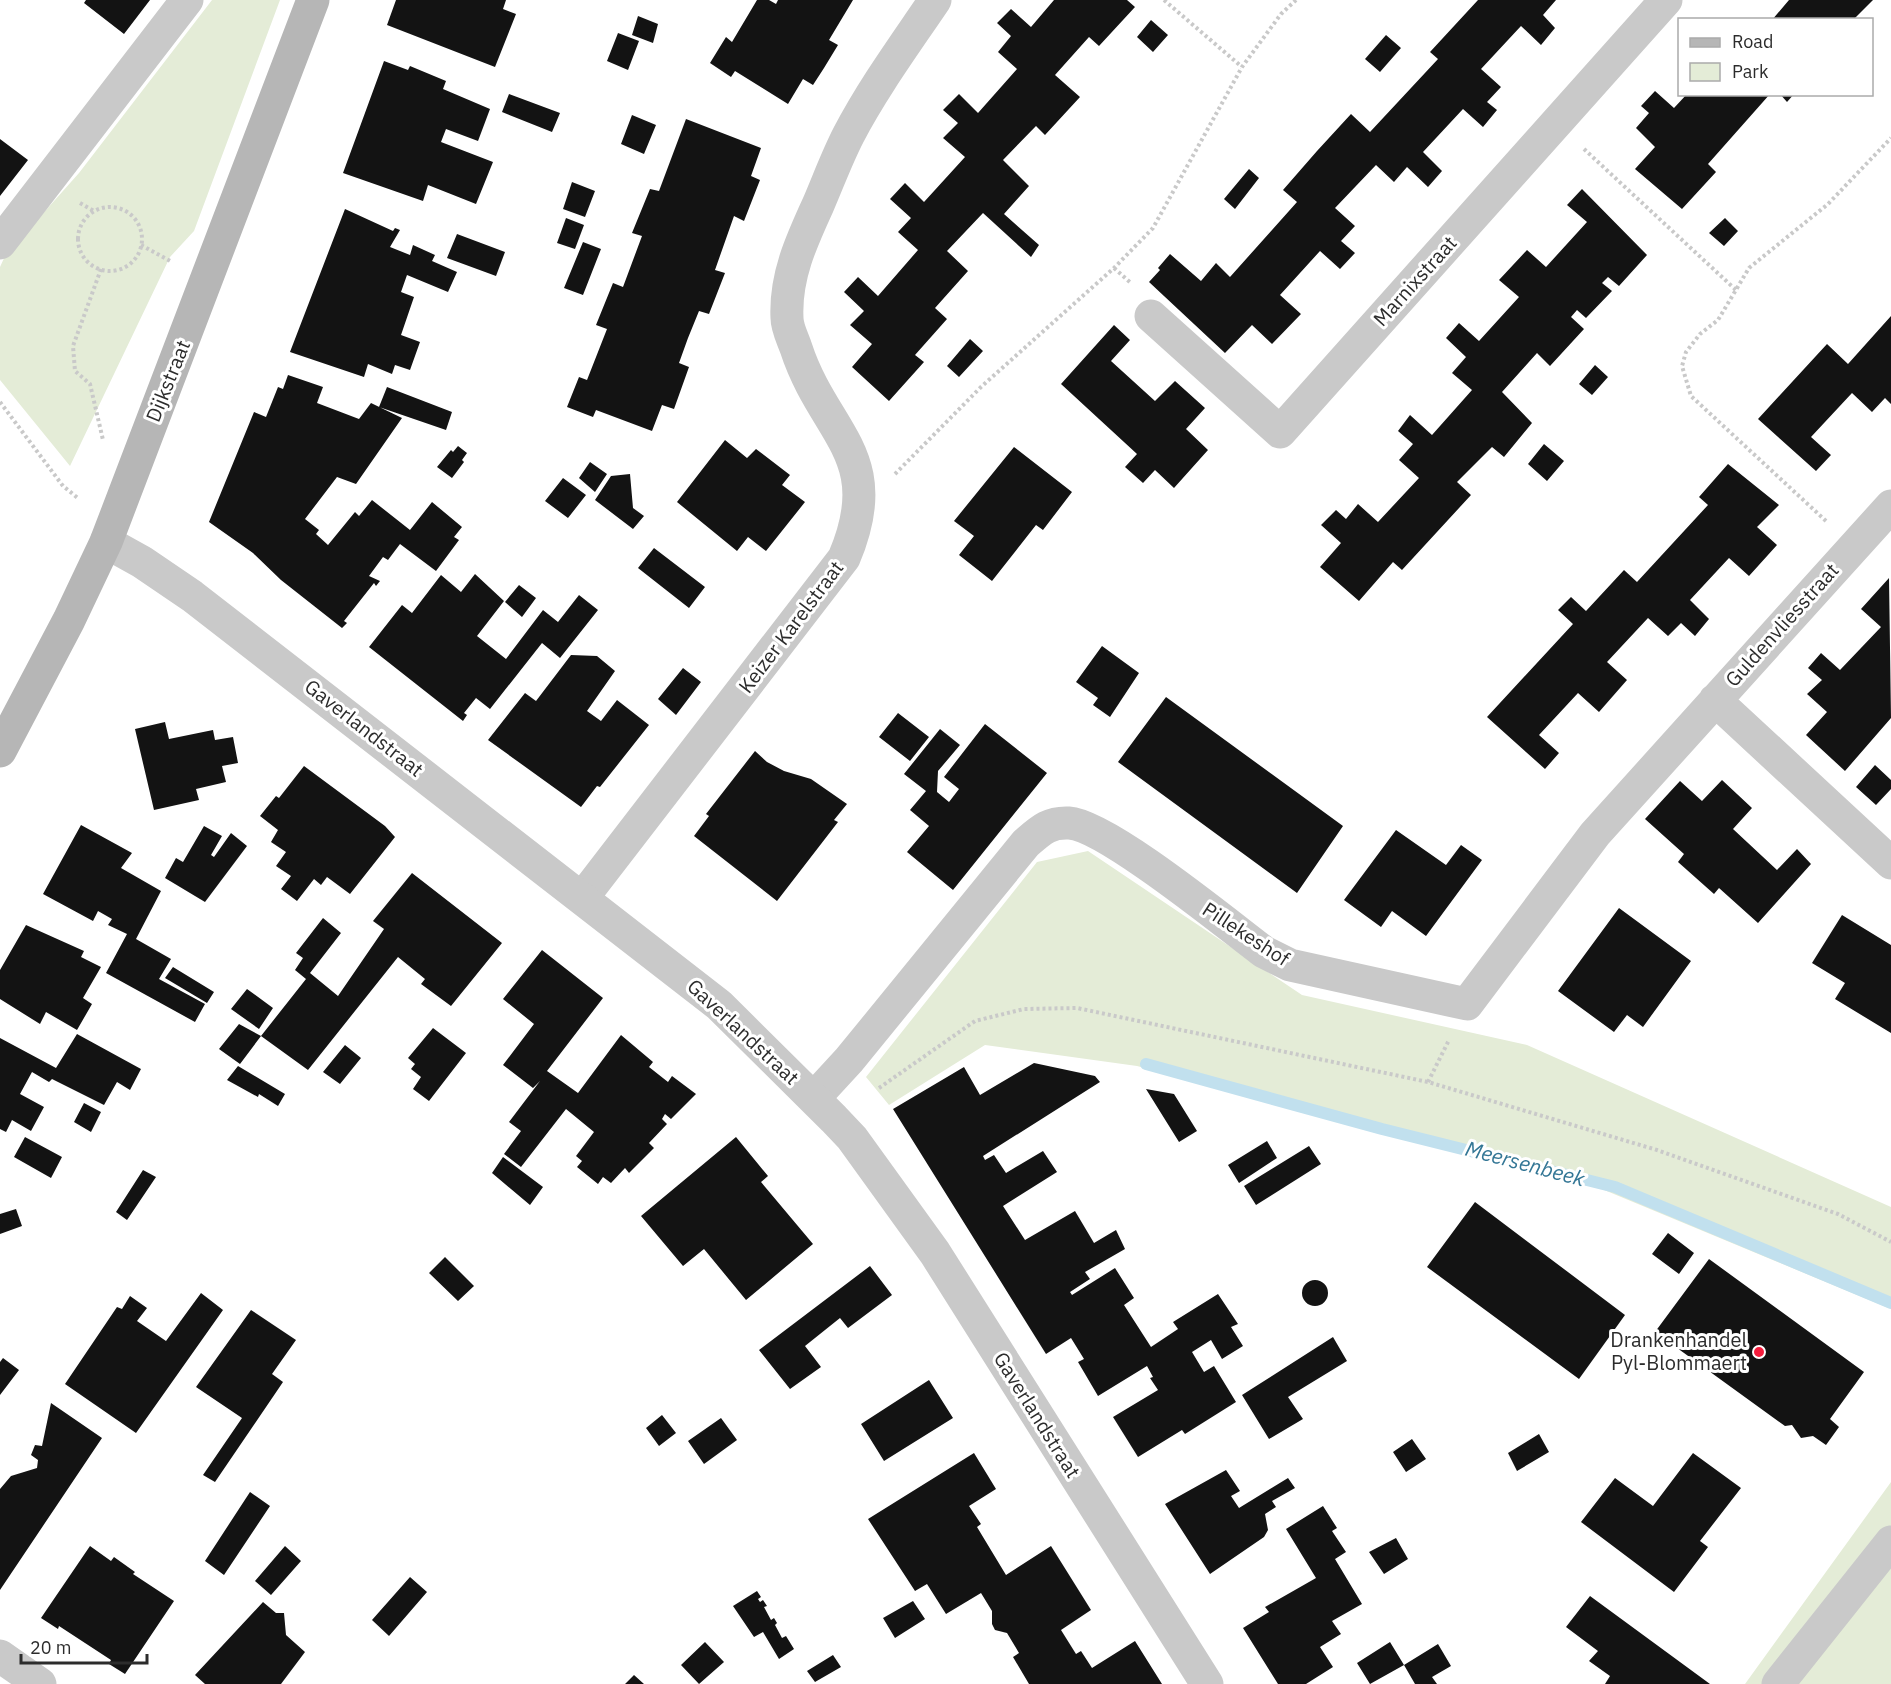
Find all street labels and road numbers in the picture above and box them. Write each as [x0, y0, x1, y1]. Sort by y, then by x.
street label: Marnixstraat [1367, 230, 1462, 332]
street label: Dijkstraat [139, 336, 196, 426]
street label: Keizer Karelstraat [732, 555, 849, 698]
street label: Guldenvliesstraat [1719, 557, 1844, 692]
street label: Gaverlandstraat [299, 673, 429, 782]
street label: Pillekeshof [1198, 895, 1295, 972]
street label: Gaverlandstraat [682, 973, 805, 1091]
street label: Gaverlandstraat [988, 1347, 1087, 1483]

